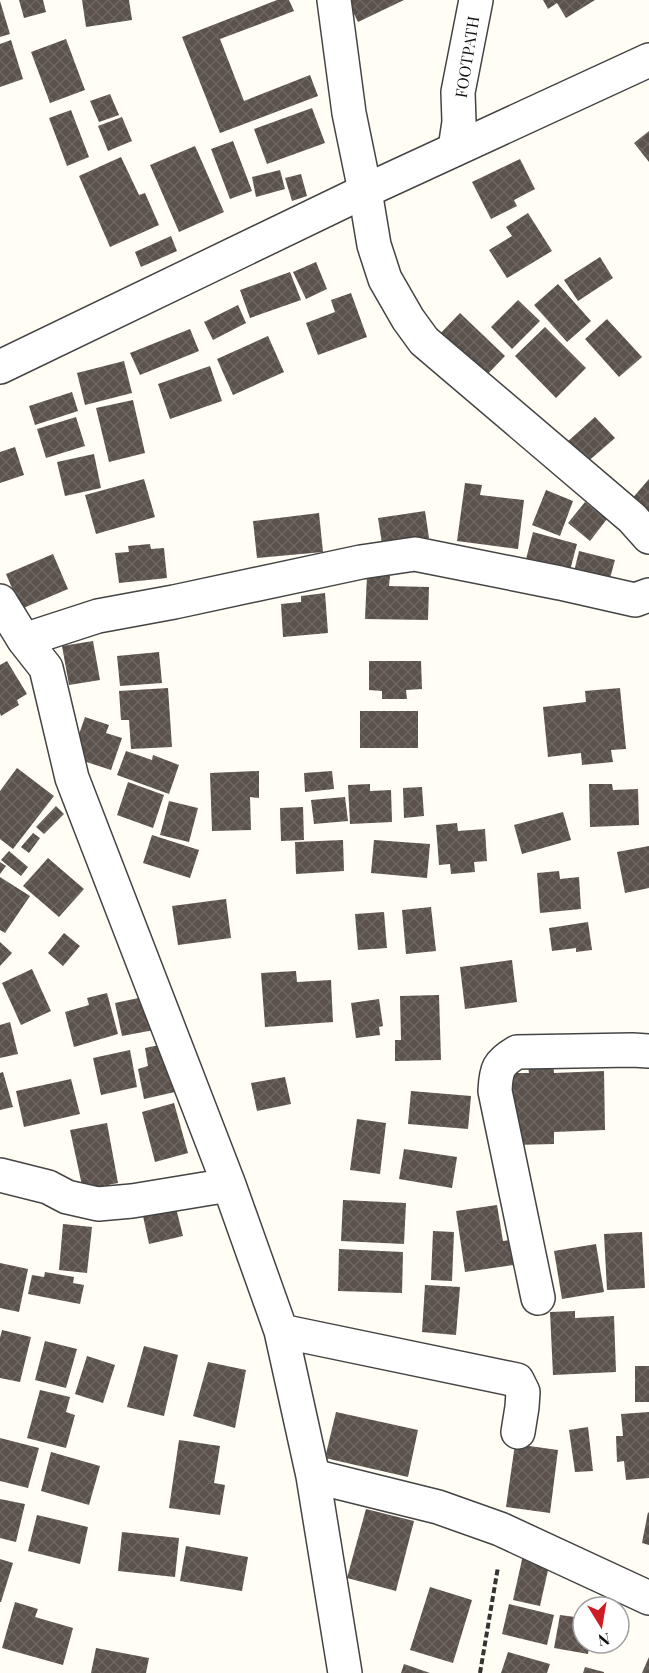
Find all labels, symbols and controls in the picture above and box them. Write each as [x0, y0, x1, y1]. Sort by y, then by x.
street label: FOOTPATH [450, 14, 483, 99]
north arrow [571, 1595, 631, 1655]
text: N [596, 1629, 612, 1652]

